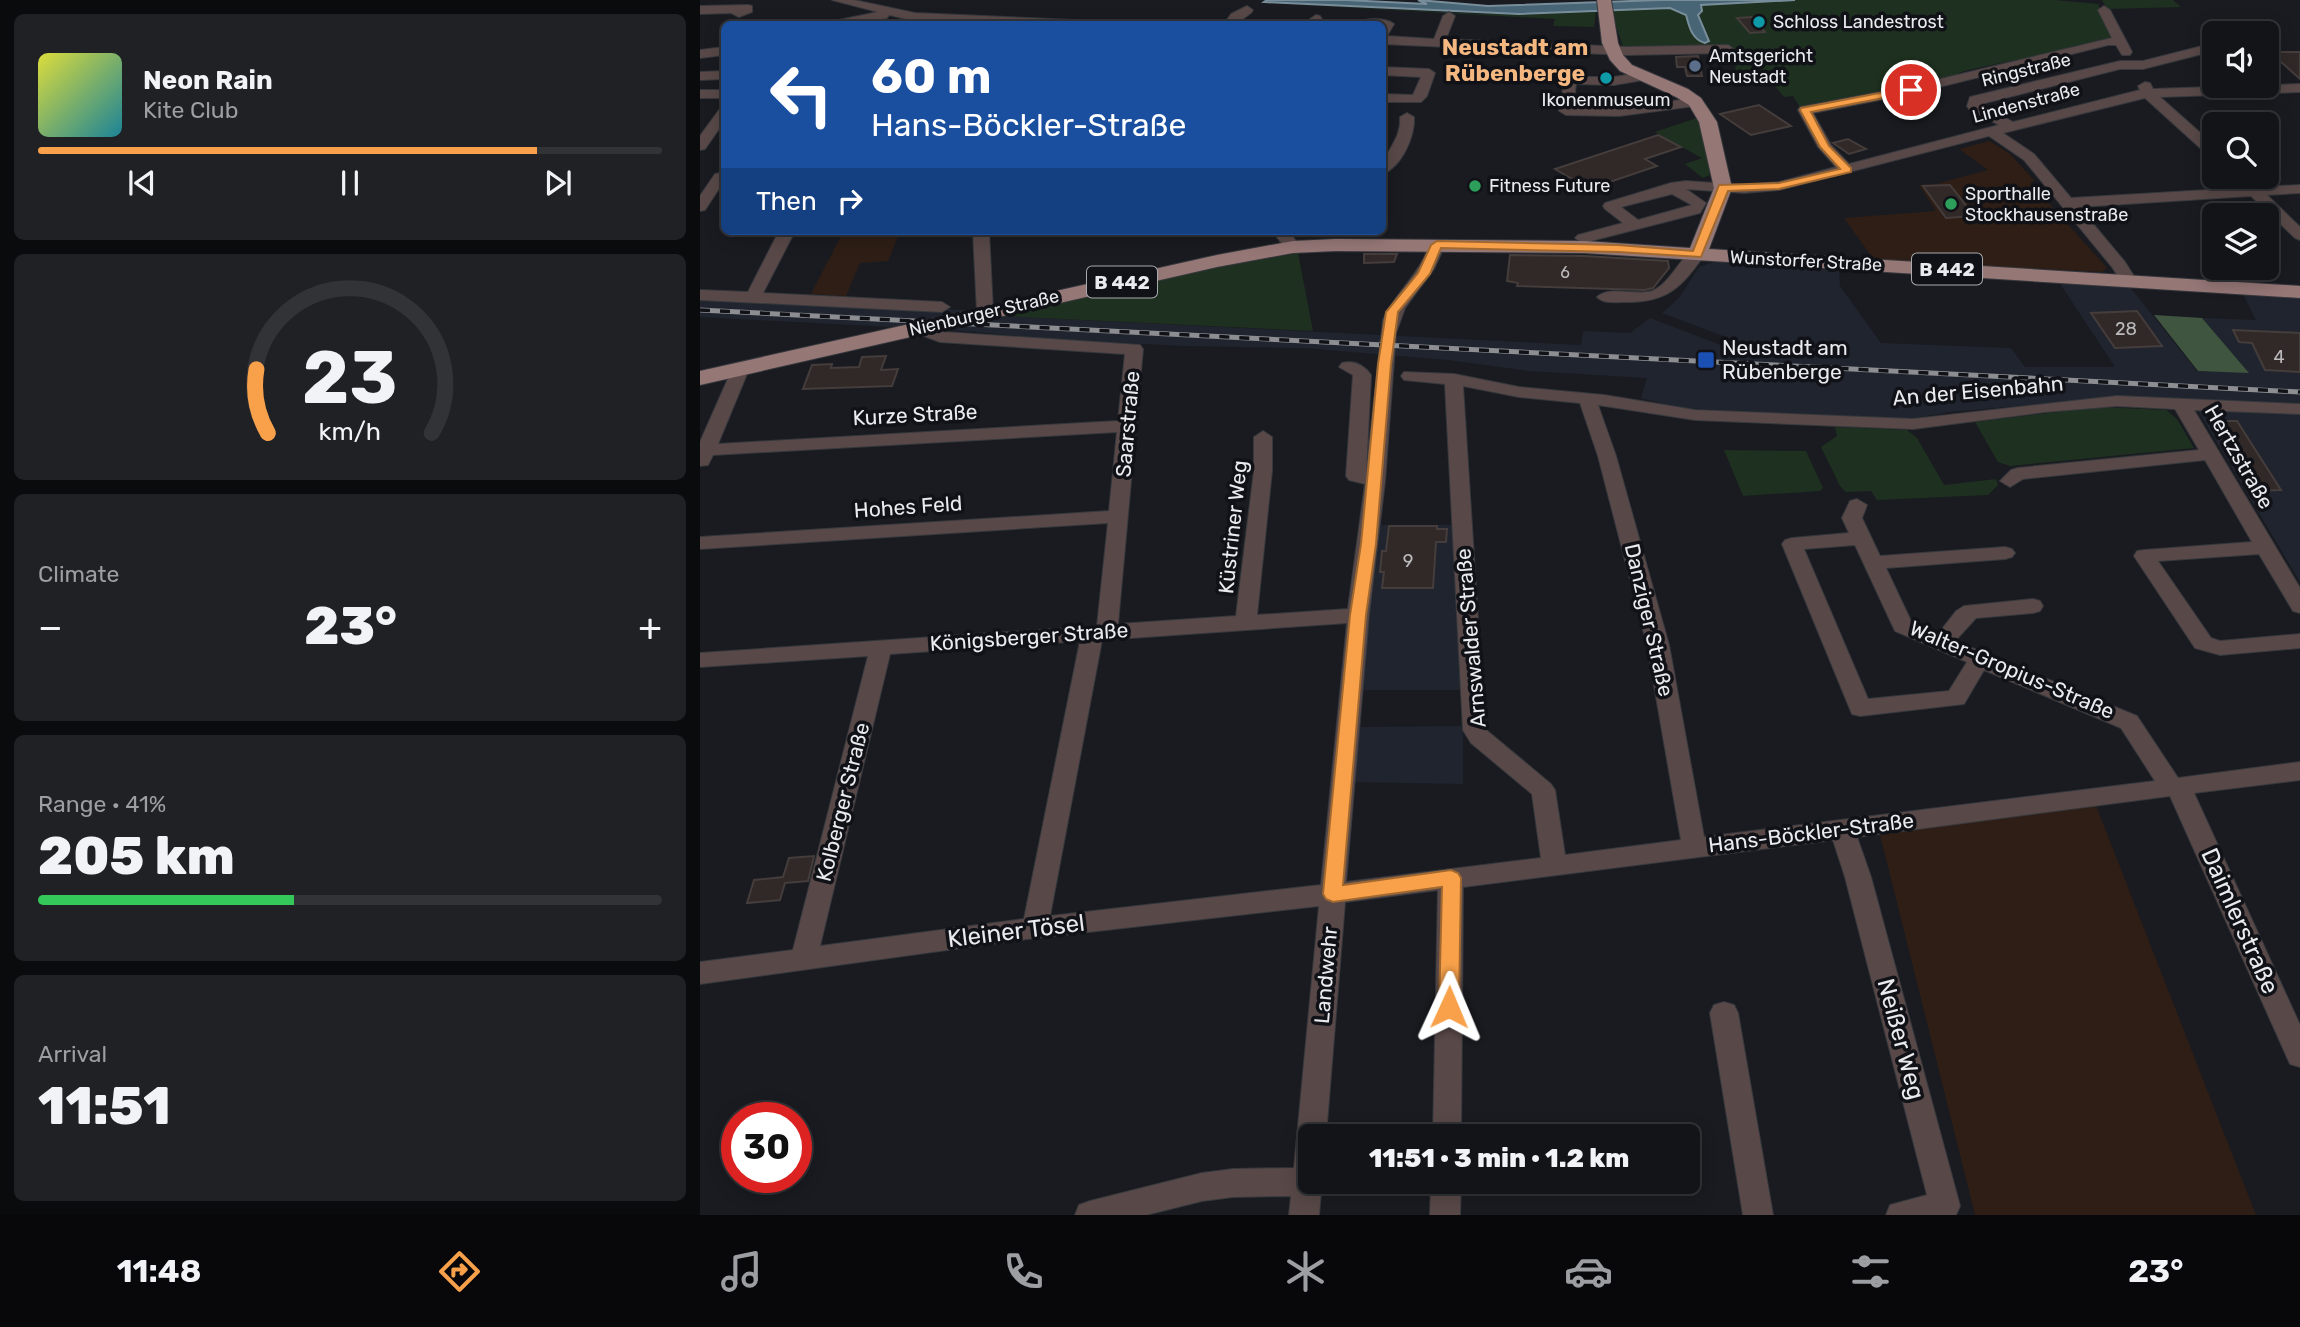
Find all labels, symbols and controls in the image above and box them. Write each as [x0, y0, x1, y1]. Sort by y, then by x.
place label: Schloss Landestrost [1773, 11, 1944, 33]
marker: Schloss Landestrost [1751, 14, 1767, 30]
map controls [2202, 21, 2279, 280]
button: sound [2202, 21, 2279, 98]
district label: Neustadt am Rübenberge [1442, 33, 1588, 87]
place label: Amtsgericht Neustadt [1709, 45, 1813, 88]
text: 60 m [871, 47, 992, 105]
street label: Ringstraße [1979, 48, 2073, 92]
icon: left [756, 49, 847, 140]
marker: Amtsgericht Neustadt [1687, 58, 1703, 74]
pin [1881, 60, 1941, 120]
text: Neon Rain [143, 65, 273, 96]
marker: Ikonenmuseum [1598, 70, 1614, 86]
icon: arrive [1892, 71, 1930, 109]
street label: Lindenstraße [1970, 78, 2082, 128]
place label: Ikonenmuseum [1542, 89, 1670, 111]
text: Kite Club [143, 96, 238, 124]
text: Hans-Böckler-Straße [871, 106, 1186, 144]
button: search [2202, 112, 2279, 189]
icon: previous [123, 164, 161, 202]
icon: pause [331, 164, 369, 202]
icon: next [539, 164, 577, 202]
place label: Fitness Future [1489, 175, 1610, 197]
marker: Fitness Future [1467, 178, 1483, 194]
icon: right [831, 182, 869, 220]
place label: Sporthalle Stockhausenstraße [1965, 183, 2128, 226]
text: Then [756, 186, 817, 217]
marker: Sporthalle Stockhausenstraße [1943, 196, 1959, 212]
button: layers [2202, 203, 2279, 280]
street label: Wunstorfer Straße [1729, 246, 1883, 276]
road number: B 442 [1912, 254, 1982, 284]
house number: 6 [1560, 263, 1570, 282]
road number: B 442 [1087, 266, 1157, 298]
street label: Nienburger Straße [907, 285, 1061, 341]
house number: 28 [2115, 318, 2137, 340]
place label: Neustadt am Rübenberge [1722, 335, 1848, 384]
text: 23 [302, 336, 398, 422]
house number: 4 [2273, 346, 2285, 368]
marker: Neustadt am Rübenberge [1696, 350, 1716, 370]
street label: Saarstraße [1110, 370, 1145, 478]
street label: An der Eisenbahn [1891, 371, 2064, 410]
street label: Kurze Straße [852, 399, 978, 430]
street label: Hertzstraße [2200, 400, 2279, 513]
text: km/h [319, 417, 381, 446]
street label: Küstriner Weg [1213, 459, 1252, 595]
street label: Hohes Feld [853, 490, 963, 523]
street label: Danziger Straße [1620, 541, 1679, 699]
street label: Arnswalder Straße [1450, 547, 1491, 729]
house number: 9 [1403, 550, 1413, 572]
text: Climate [38, 560, 119, 588]
text: 23° [304, 595, 397, 657]
text: − [38, 604, 63, 650]
text: + [638, 604, 662, 650]
street label: Walter-Gropius-Straße [1906, 615, 2118, 724]
street label: Königsberger Straße [929, 617, 1129, 656]
street label: Kolberger Straße [811, 720, 874, 884]
text: Range · 41% [38, 790, 166, 818]
street label: Hans-Böckler-Straße [1707, 807, 1915, 858]
text: 205 km [38, 825, 235, 887]
street label: Daimlerstraße [2195, 844, 2285, 998]
street label: Kleiner Tösel [946, 909, 1086, 953]
street label: Landwehr [1309, 925, 1342, 1025]
position arrow [1412, 970, 1486, 1044]
street label: Neißer Weg [1871, 975, 1931, 1103]
text: Arrival [38, 1040, 107, 1068]
text: 11:51 [38, 1075, 171, 1137]
speed limit sign: 30 [721, 1102, 812, 1193]
text: 11:51 · 3 min · 1.2 km [1369, 1143, 1629, 1174]
icon: directions [435, 1247, 484, 1296]
icon: music [717, 1247, 766, 1296]
icon: phone [999, 1247, 1048, 1296]
icon: climate [1281, 1247, 1330, 1296]
icon: car [1564, 1247, 1613, 1296]
icon: filters [1846, 1247, 1895, 1296]
text: 11:48 [117, 1252, 201, 1290]
text: 23° [2128, 1252, 2183, 1290]

